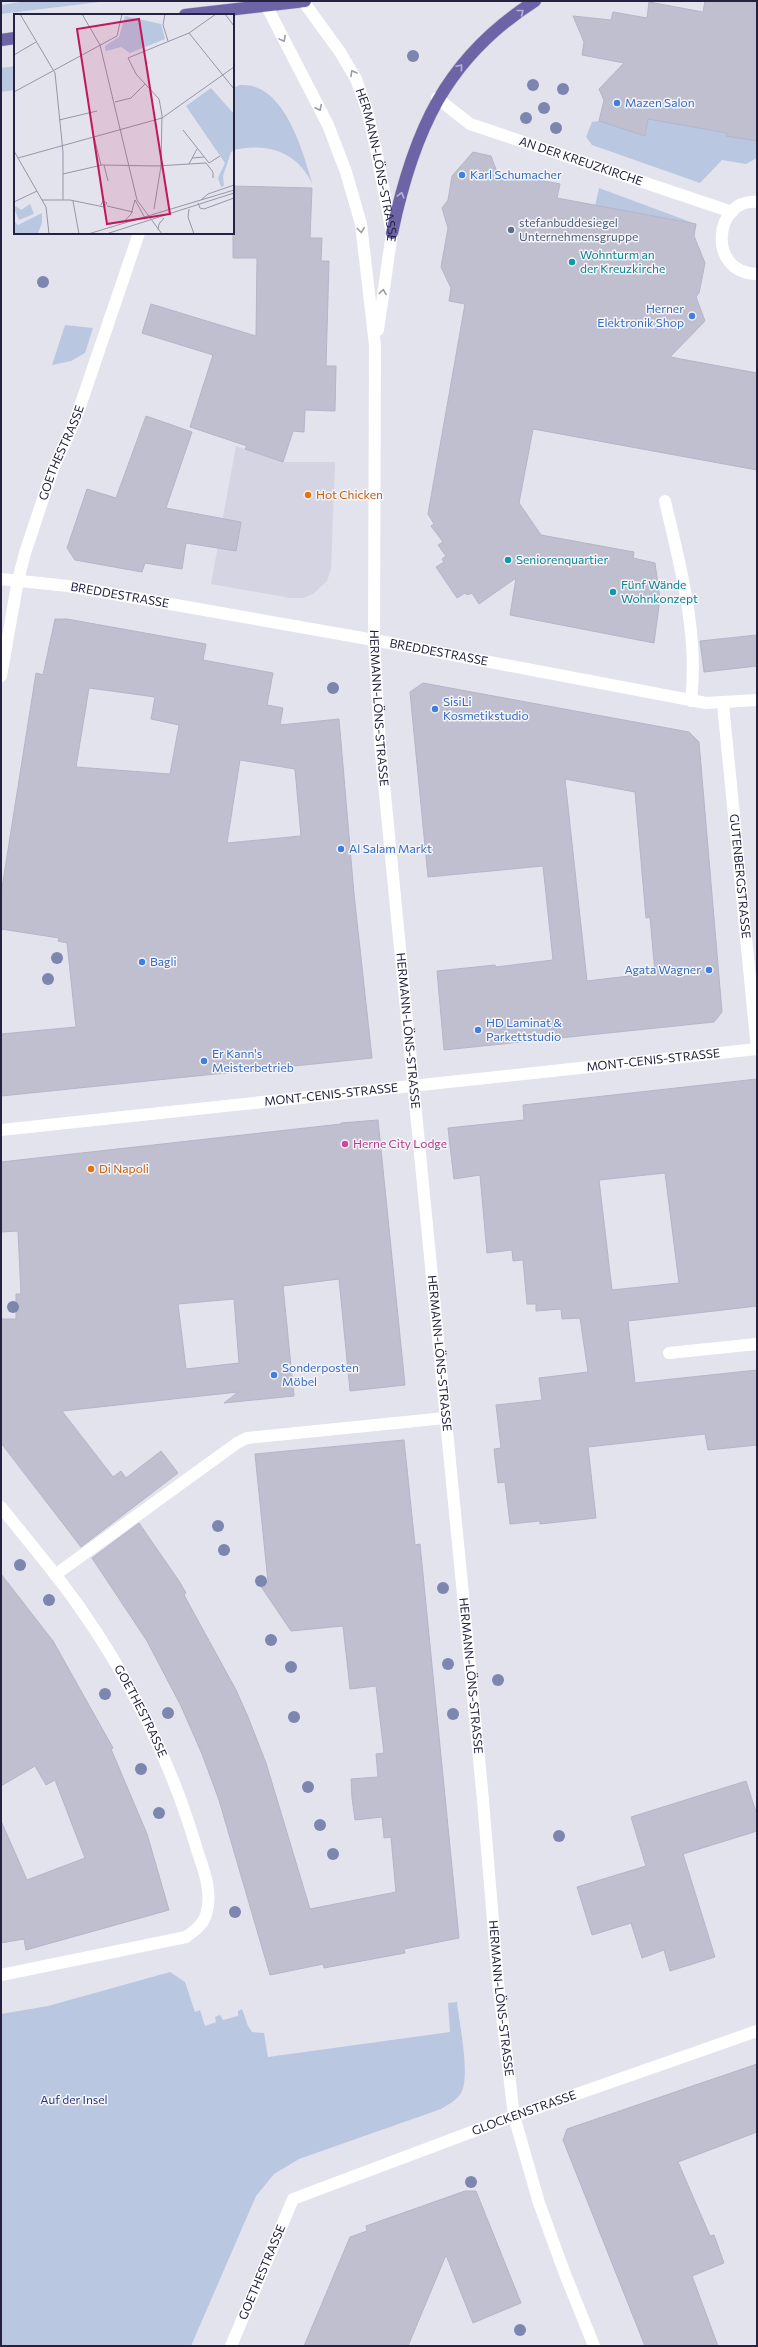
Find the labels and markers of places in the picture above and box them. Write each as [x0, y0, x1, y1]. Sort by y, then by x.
place label: Mazen Salon [625, 95, 695, 109]
marker: Mazen Salon [612, 98, 622, 108]
place label: Karl Schumacher [470, 167, 562, 181]
marker: Karl Schumacher [457, 170, 467, 180]
place label: stefanbuddesiegel Unternehmensgruppe [519, 215, 638, 243]
marker: stefanbuddesiegel Unternehmensgruppe [506, 225, 516, 235]
place label: Wohnturm an der Kreuzkirche [580, 247, 665, 275]
marker: Wohnturm an der Kreuzkirche [567, 257, 577, 267]
place label: Herner Elektronik Shop [597, 301, 684, 329]
marker: Herner Elektronik Shop [687, 311, 697, 321]
place label: Hot Chicken [316, 487, 383, 501]
marker: Hot Chicken [303, 490, 313, 500]
place label: Seniorenquartier [516, 552, 608, 566]
marker: Seniorenquartier [503, 555, 513, 565]
place label: Fünf Wände Wohnkonzept [621, 577, 698, 605]
marker: Fünf Wände Wohnkonzept [608, 587, 618, 597]
place label: SisiLi Kosmetikstudio [443, 694, 529, 722]
marker: SisiLi Kosmetikstudio [430, 704, 440, 714]
place label: Al Salam Markt [349, 841, 432, 855]
marker: Al Salam Markt [336, 844, 346, 854]
place label: Bagli [150, 954, 177, 968]
marker: Bagli [137, 957, 147, 967]
place label: Agata Wagner [624, 962, 701, 976]
marker: Agata Wagner [704, 965, 714, 975]
place label: HD Laminat & Parkettstudio [486, 1015, 562, 1043]
marker: HD Laminat & Parkettstudio [473, 1025, 483, 1035]
place label: Er Kann's Meisterbetrieb [212, 1046, 294, 1074]
marker: Er Kann's Meisterbetrieb [199, 1056, 209, 1066]
place label: Herne City Lodge [353, 1136, 447, 1150]
marker: Herne City Lodge [340, 1139, 350, 1149]
place label: Di Napoli [99, 1161, 149, 1175]
marker: Di Napoli [86, 1164, 96, 1174]
place label: Sonderposten Möbel [282, 1360, 359, 1388]
marker: Sonderposten Möbel [269, 1370, 279, 1380]

